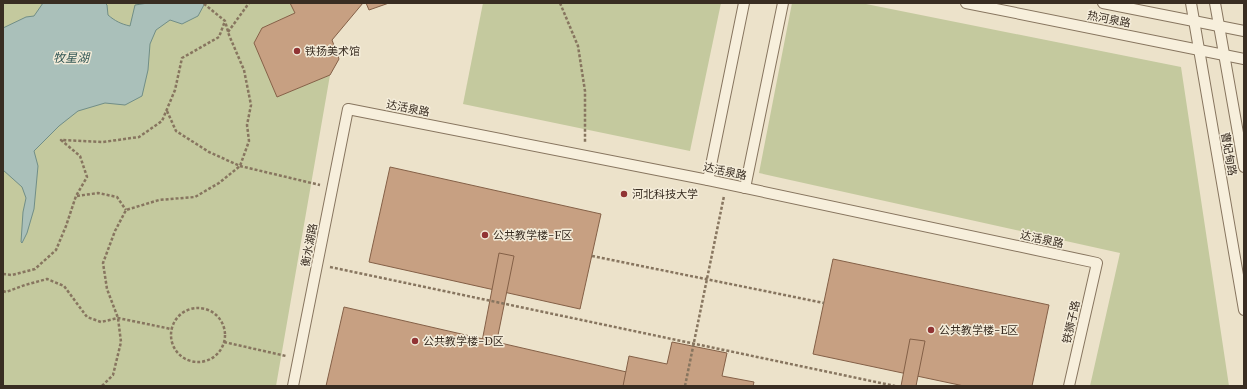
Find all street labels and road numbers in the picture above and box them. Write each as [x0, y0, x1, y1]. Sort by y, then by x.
street label: 热河泉路 [1086, 8, 1132, 30]
street label: 达活泉路 [385, 97, 431, 119]
street label: 曹妃甸路 [1218, 131, 1240, 177]
street label: 达活泉路 [702, 160, 748, 182]
street label: 衡水湖路 [298, 222, 320, 268]
street label: 达活泉路 [1019, 228, 1065, 250]
street label: 铁狮子路 [1059, 299, 1083, 345]

